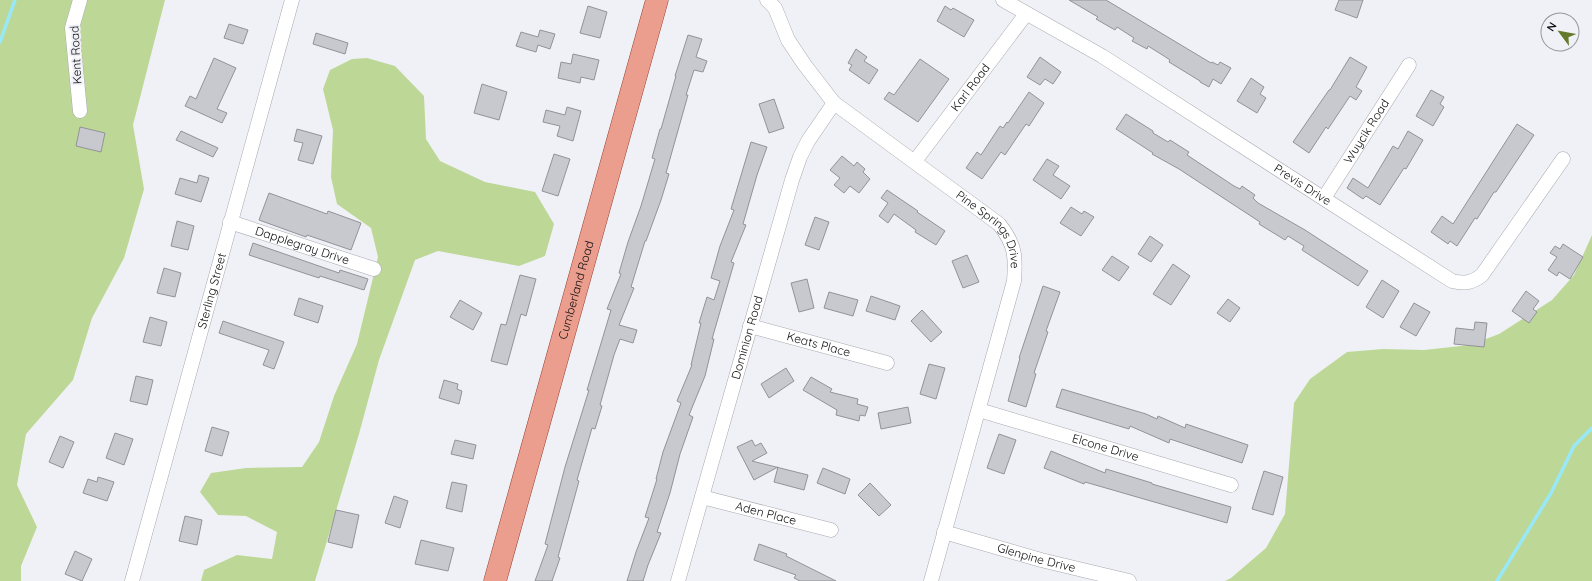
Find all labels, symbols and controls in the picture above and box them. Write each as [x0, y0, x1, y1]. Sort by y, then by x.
north arrow [1540, 12, 1580, 52]
text: N [1543, 20, 1560, 34]
street label: Kent Road [66, 25, 85, 85]
street label: Karl Road [947, 60, 993, 114]
street label: Wuycik Road [1340, 96, 1392, 166]
street label: Previs Drive [1271, 161, 1334, 208]
street label: Pine Springs Drive [953, 187, 1023, 269]
street label: Dapplegray Drive [253, 223, 352, 268]
street label: Cumberland Road [555, 239, 597, 341]
street label: Sterling Street [194, 251, 229, 330]
street label: Dominion Road [728, 294, 766, 381]
street label: Keats Place [785, 328, 852, 360]
street label: Elcone Drive [1071, 430, 1141, 464]
street label: Aden Place [734, 498, 798, 528]
street label: Glenpine Drive [996, 540, 1077, 575]

